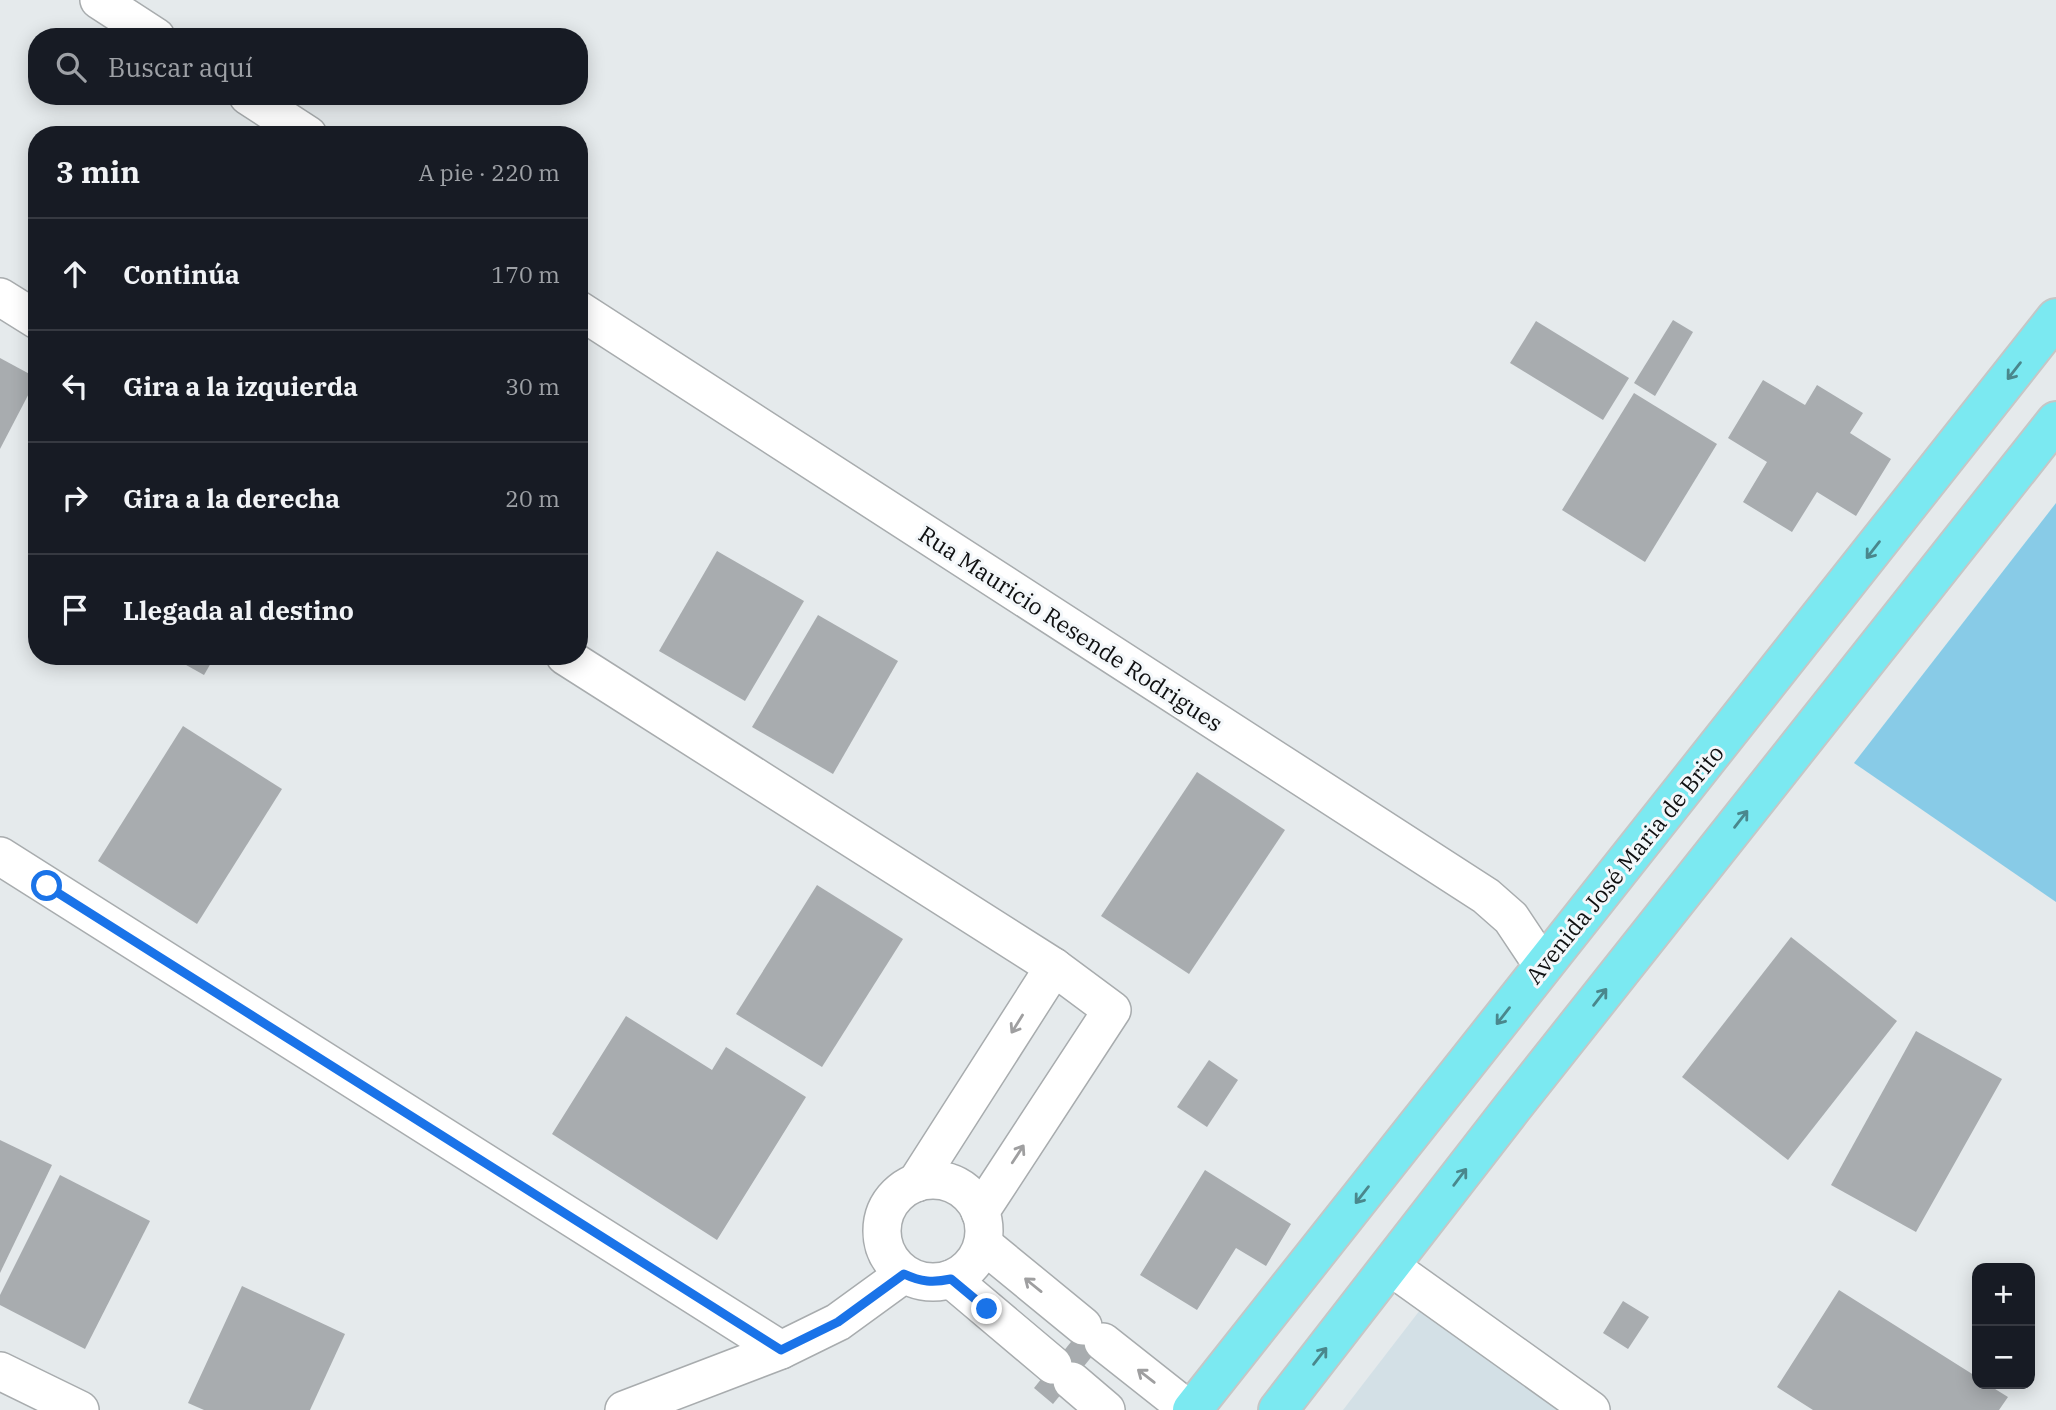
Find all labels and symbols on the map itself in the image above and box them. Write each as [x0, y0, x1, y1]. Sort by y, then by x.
one-way arrow [2006, 362, 2021, 380]
street label: Rua Mauricio Resende Rodrigues [913, 518, 1229, 738]
one-way arrow [1866, 540, 1881, 559]
street label: Avenida José Maria de Brito [1518, 738, 1730, 990]
one-way arrow [1733, 810, 1748, 829]
route start [31, 870, 62, 901]
one-way arrow [1592, 989, 1607, 1007]
one-way arrow [1496, 1007, 1511, 1025]
one-way arrow [1009, 1014, 1024, 1033]
one-way arrow [1011, 1145, 1025, 1165]
one-way arrow [1452, 1168, 1467, 1186]
one-way arrow [1355, 1185, 1370, 1203]
one-way arrow [1024, 1277, 1042, 1293]
route end [971, 1293, 1002, 1324]
one-way arrow [1313, 1348, 1328, 1366]
one-way arrow [1137, 1369, 1155, 1384]

